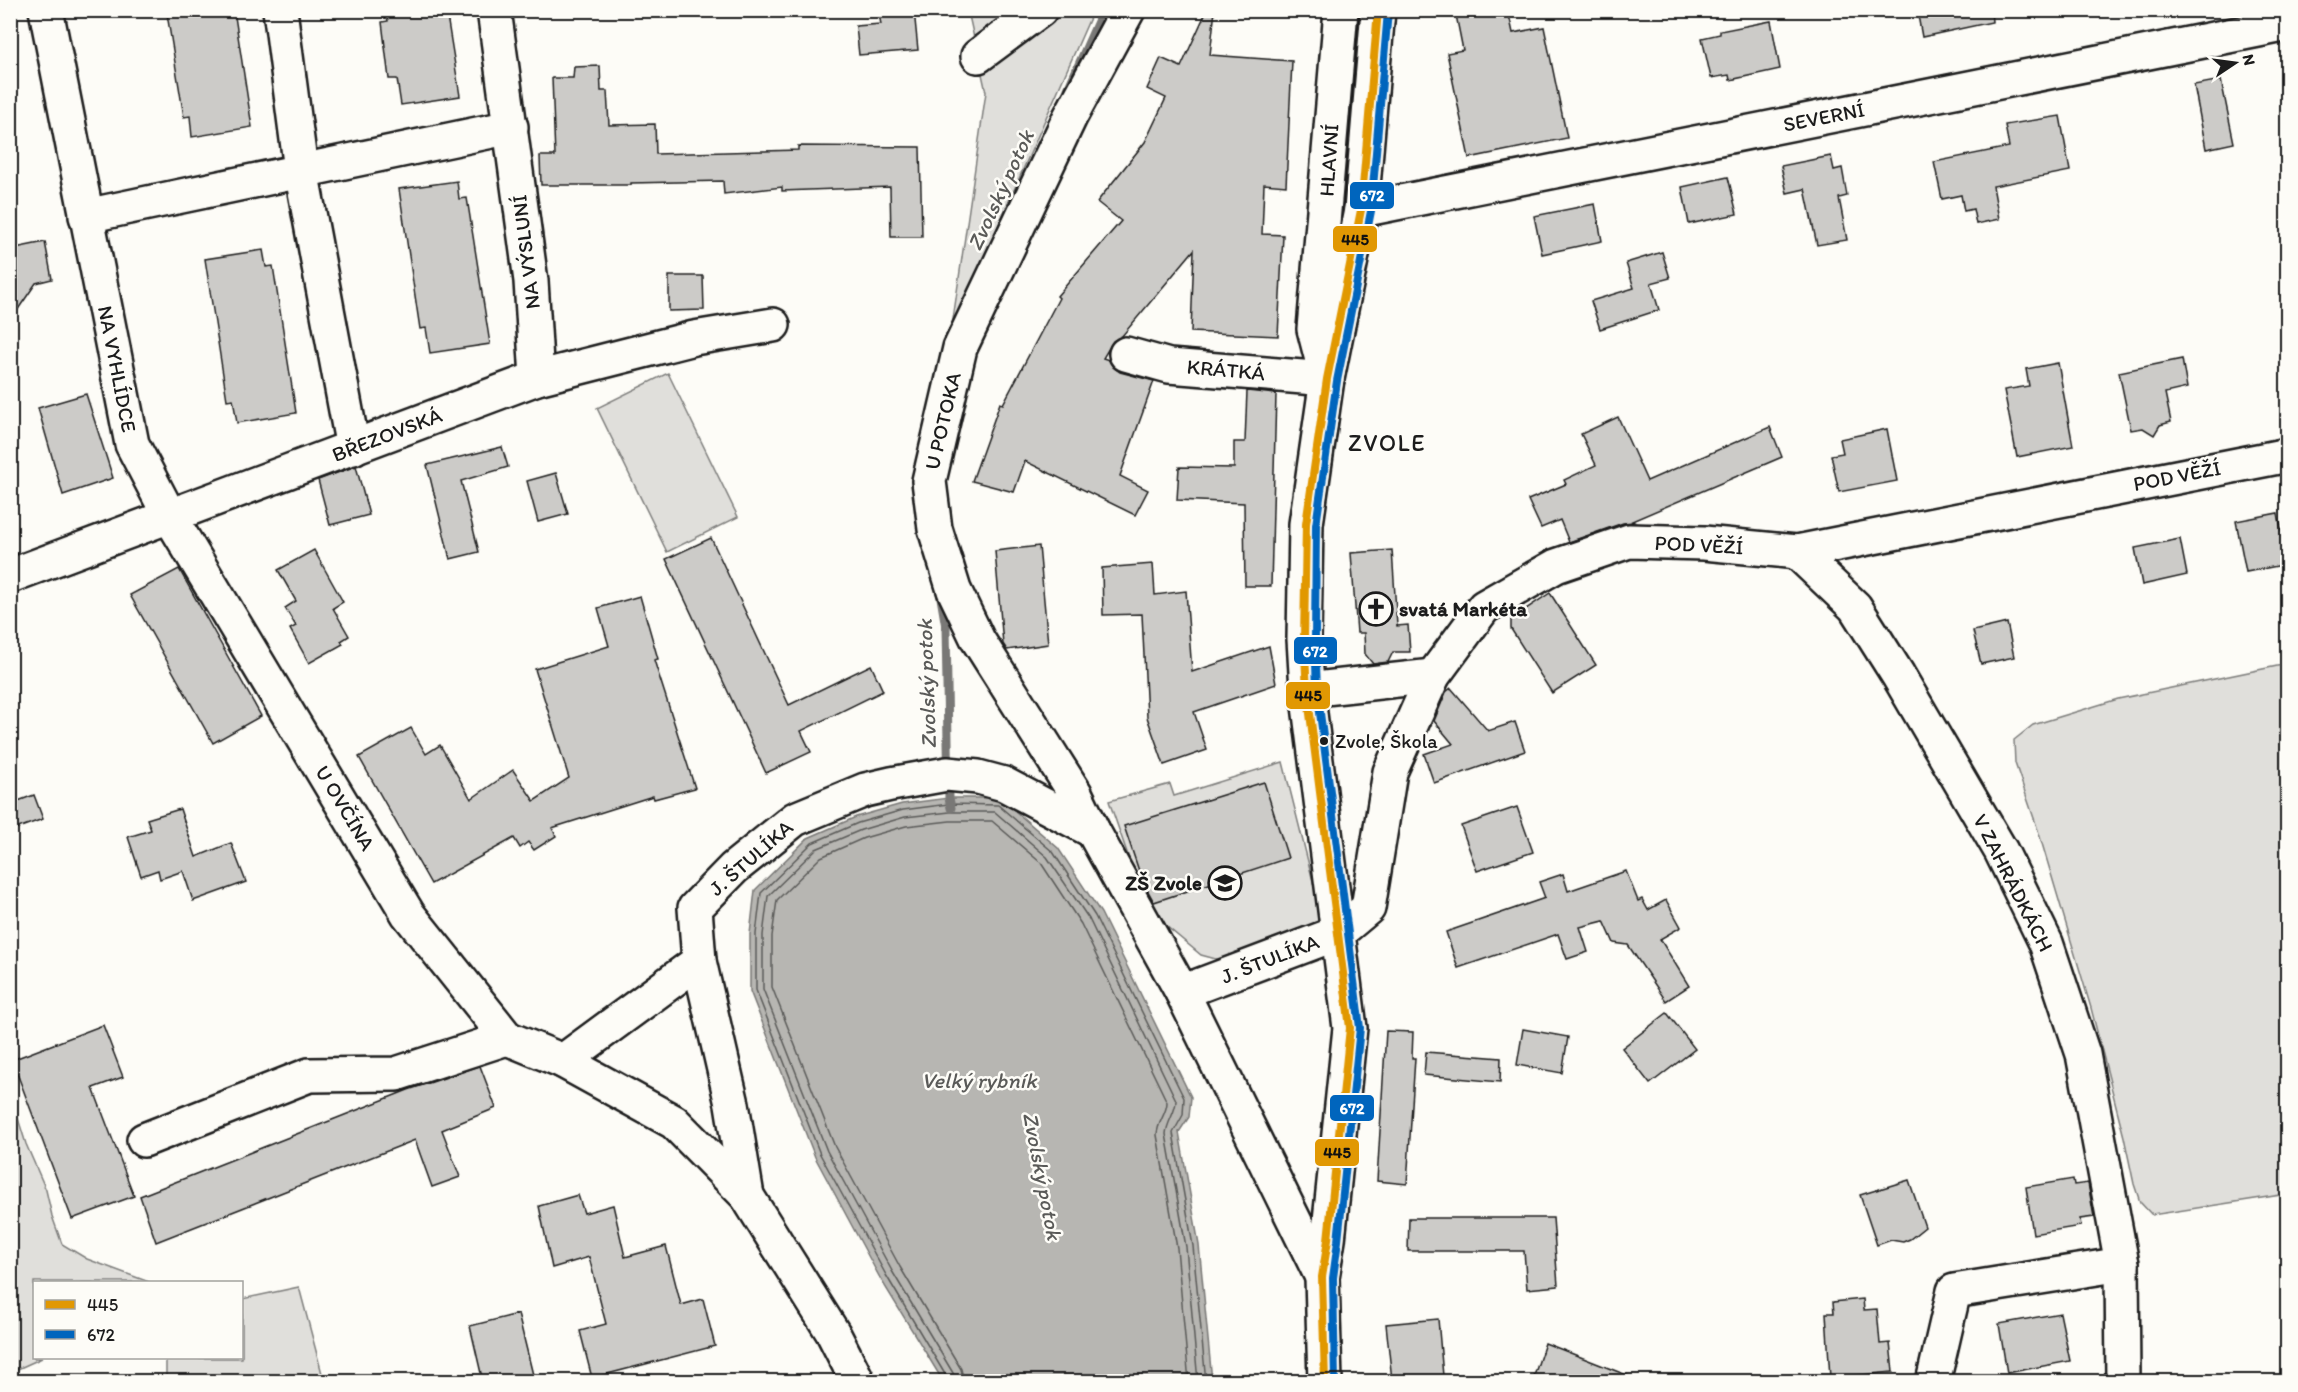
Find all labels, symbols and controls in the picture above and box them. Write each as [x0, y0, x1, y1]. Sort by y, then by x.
north arrow [2205, 33, 2265, 93]
text: N [2239, 52, 2260, 67]
street label: SEVERNÍ [1781, 96, 1867, 137]
street label: HLAVNÍ [1313, 123, 1344, 197]
water label: Zvolský potok [961, 124, 1041, 255]
line badge: 672 [1349, 181, 1395, 210]
text: 672 [1360, 186, 1385, 205]
street label: NA VÝSLUNÍ [506, 193, 545, 311]
line badge: 445 [1332, 225, 1378, 253]
text: 445 [1341, 230, 1369, 249]
street label: NA VYHLÍDCE [93, 303, 142, 434]
street label: KRÁTKÁ [1186, 354, 1267, 385]
street label: U POTOKA [919, 369, 966, 472]
street label: BŘEZOVSKÁ [328, 402, 446, 467]
district label: ZVOLE [1348, 428, 1426, 457]
street label: POD VĚŽÍ [2131, 455, 2223, 496]
street label: POD VĚŽÍ [1654, 530, 1744, 559]
church icon: svatá Markéta [1358, 591, 1394, 627]
place label: svatá Markéta [1399, 596, 1528, 621]
water label: Zvolský potok [911, 617, 942, 749]
line badge: 672 [1293, 636, 1338, 665]
text: 672 [1303, 642, 1328, 661]
line badge: 445 [1285, 681, 1331, 710]
text: 445 [1294, 686, 1322, 705]
place label: Zvole, Škola [1335, 729, 1438, 753]
marker: Zvole, Škola [1318, 735, 1330, 747]
street label: U OVČÍNA [310, 761, 381, 855]
street label: V ZAHRÁDKÁCH [1968, 810, 2059, 956]
street label: J. ŠTULÍKA [704, 814, 798, 901]
school or university icon: ZŠ Zvole [1207, 865, 1243, 901]
place label: ZŠ Zvole [1125, 870, 1202, 895]
street label: J. ŠTULÍKA [1217, 928, 1323, 989]
water label: Velký rybník [921, 1067, 1038, 1094]
line badge: 672 [1329, 1094, 1375, 1122]
text: 672 [1340, 1099, 1365, 1118]
water label: Zvolský potok [1017, 1110, 1068, 1244]
line badge: 445 [1314, 1138, 1360, 1167]
text: 445 [1323, 1143, 1351, 1162]
legend [33, 1281, 243, 1359]
text: 445 [87, 1294, 118, 1316]
text: 672 [87, 1324, 115, 1346]

